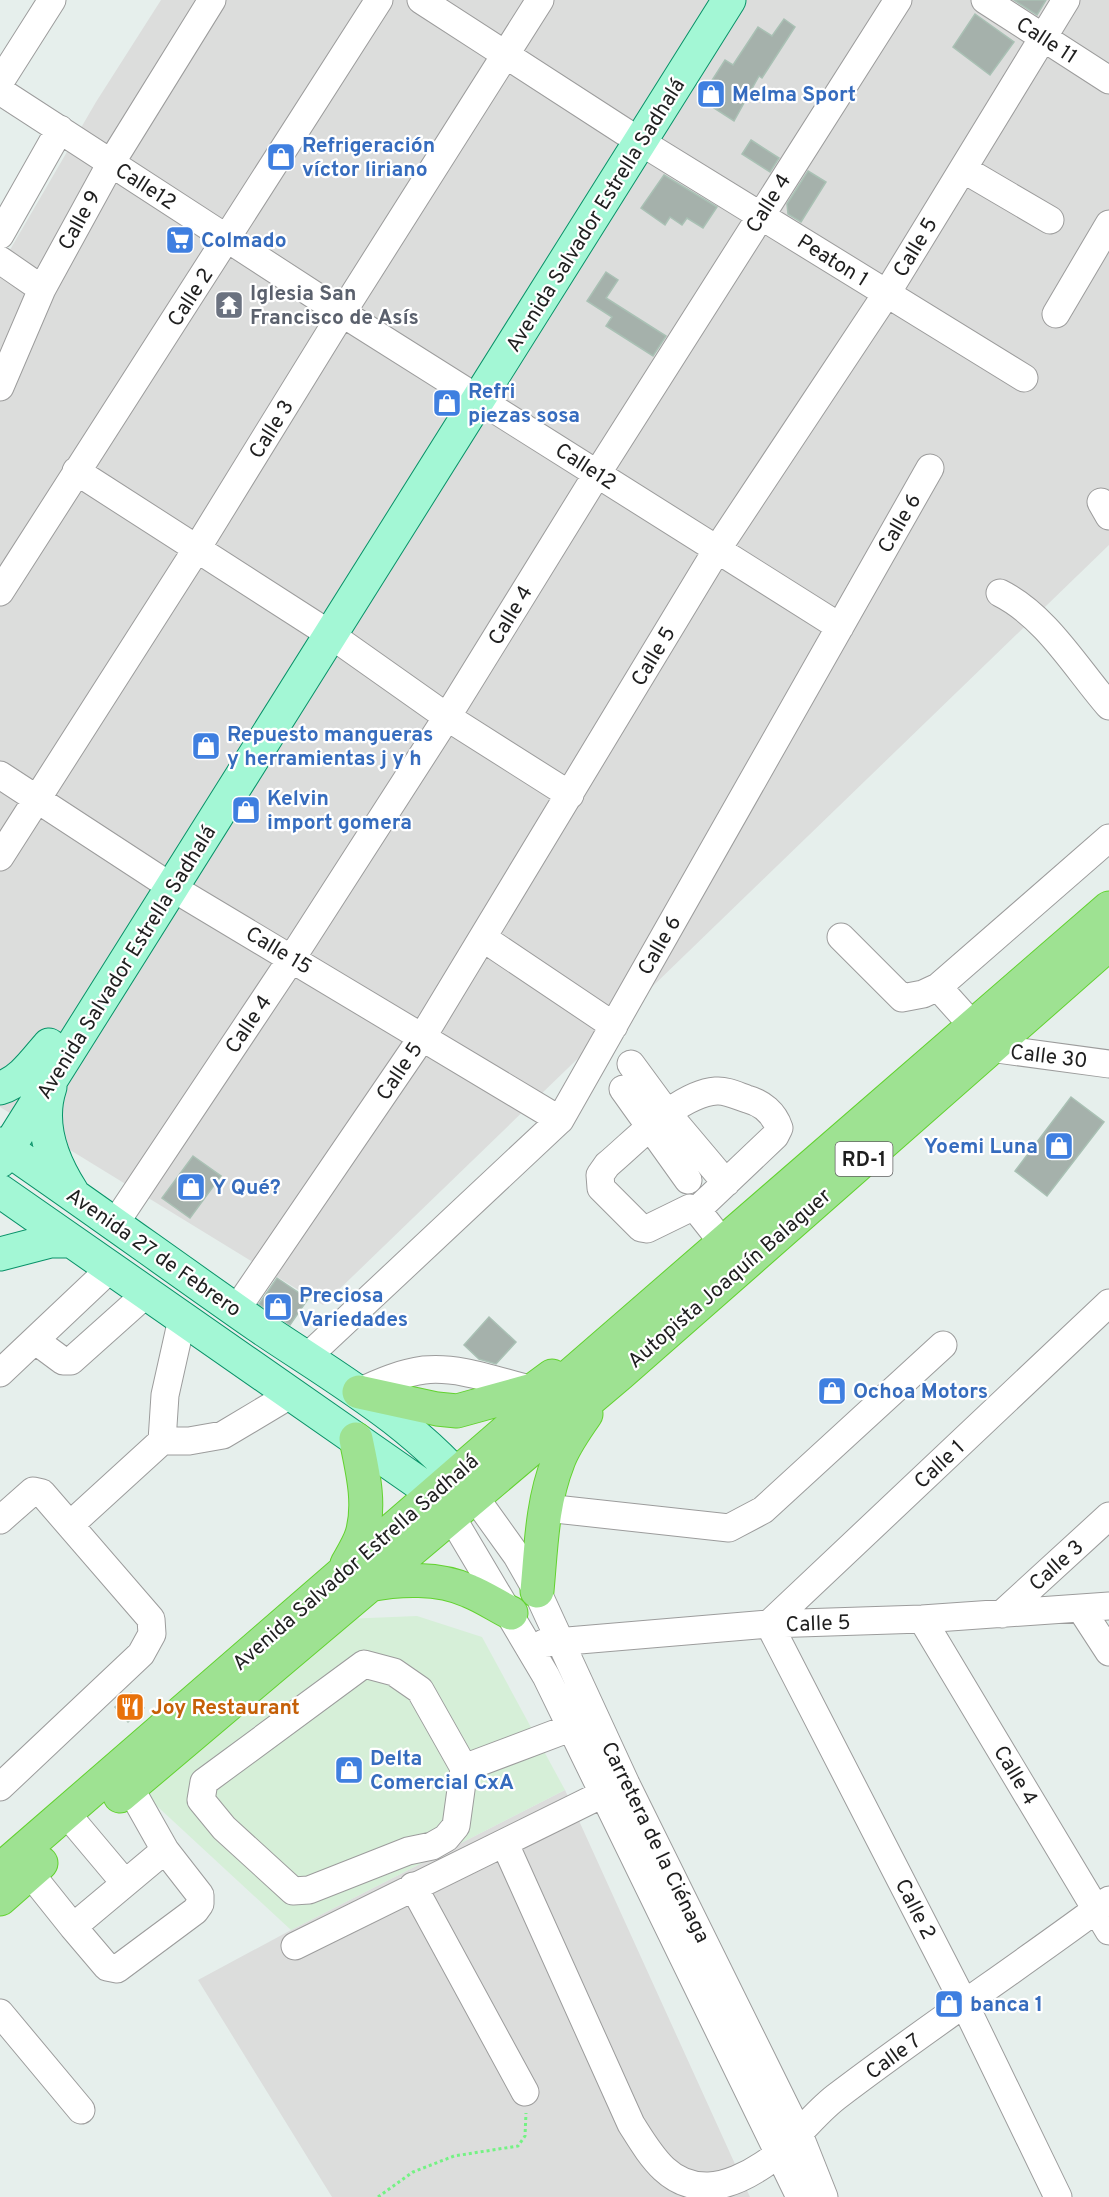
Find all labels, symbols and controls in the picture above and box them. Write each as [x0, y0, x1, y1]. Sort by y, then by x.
street label: Calle 11 [1011, 12, 1082, 71]
street label: Avenida Salvador Estrella Sadhalá [501, 74, 692, 358]
shop icon: Melma Sport [695, 78, 727, 110]
place label: Melma Sport [732, 82, 856, 109]
place label: Refrigeración víctor liriano [302, 133, 435, 184]
shop icon: Refrigeración víctor liriano [265, 141, 297, 173]
street label: Calle12 [109, 158, 181, 217]
street label: Calle 4 [741, 169, 798, 238]
street label: Calle 9 [53, 186, 108, 255]
street label: Calle 5 [888, 213, 945, 283]
supermarket icon: Colmado [164, 224, 196, 256]
place label: Colmado [201, 228, 287, 255]
street label: Peaton 1 [791, 229, 873, 294]
street label: Calle 2 [162, 263, 220, 332]
place label: Iglesia San Francisco de Asís [250, 281, 419, 332]
temple icon: Iglesia San Francisco de Asís [213, 289, 245, 321]
place label: Refri piezas sosa [468, 379, 580, 430]
shop icon: Refri piezas sosa [431, 387, 463, 419]
street label: Calle 3 [244, 395, 301, 464]
street label: Calle12 [549, 438, 621, 497]
street label: Calle 6 [873, 489, 928, 558]
street label: Calle 4 [483, 581, 540, 651]
street label: Calle 5 [626, 622, 683, 692]
place label: Repuesto mangueras y herramientas j y h [227, 722, 433, 773]
shop icon: Repuesto mangueras y herramientas j y h [190, 730, 222, 762]
place label: Kelvin import gomera [267, 786, 412, 837]
shop icon: Kelvin import gomera [230, 794, 262, 826]
street label: Avenida Salvador Estrella Sadhalá [32, 821, 223, 1105]
street label: Calle 6 [633, 911, 688, 980]
street label: Calle 15 [240, 921, 316, 982]
street label: Calle 4 [220, 990, 279, 1059]
street label: Calle 5 [371, 1037, 430, 1106]
street label: Calle 30 [1009, 1039, 1089, 1076]
shop icon: Yoemi Luna [1043, 1130, 1075, 1162]
place label: Yoemi Luna [924, 1134, 1038, 1161]
road number: RD-1 [836, 1142, 892, 1176]
shop icon: Y Qué? [175, 1171, 207, 1203]
place label: Y Qué? [212, 1175, 281, 1202]
street label: Avenida 27 de Febrero [60, 1183, 246, 1324]
street label: Autopista Joaquín Balaguer [622, 1183, 838, 1375]
place label: Preciosa Variedades [299, 1283, 408, 1334]
shop icon: Preciosa Variedades [262, 1291, 294, 1323]
shop icon: Ochoa Motors [816, 1375, 848, 1407]
place label: Ochoa Motors [853, 1379, 988, 1406]
street label: Calle 1 [909, 1435, 971, 1495]
street label: Avenida Salvador Estrella Sadhalá [227, 1449, 485, 1678]
street label: Calle 3 [1024, 1534, 1090, 1598]
street label: Calle 5 [785, 1610, 851, 1639]
restaurant icon: Joy Restaurant [114, 1691, 146, 1723]
place label: Joy Restaurant [151, 1695, 300, 1722]
street label: Carretera de la Ciénaga [594, 1738, 715, 1948]
street label: Calle 4 [986, 1741, 1043, 1811]
place label: Delta Comercial CxA [370, 1746, 514, 1797]
shop icon: Delta Comercial CxA [333, 1754, 365, 1786]
street label: Calle 2 [888, 1875, 941, 1945]
shop icon: banca 1 [933, 1988, 965, 2020]
place label: banca 1 [970, 1992, 1043, 2019]
street label: Calle 7 [861, 2028, 927, 2086]

